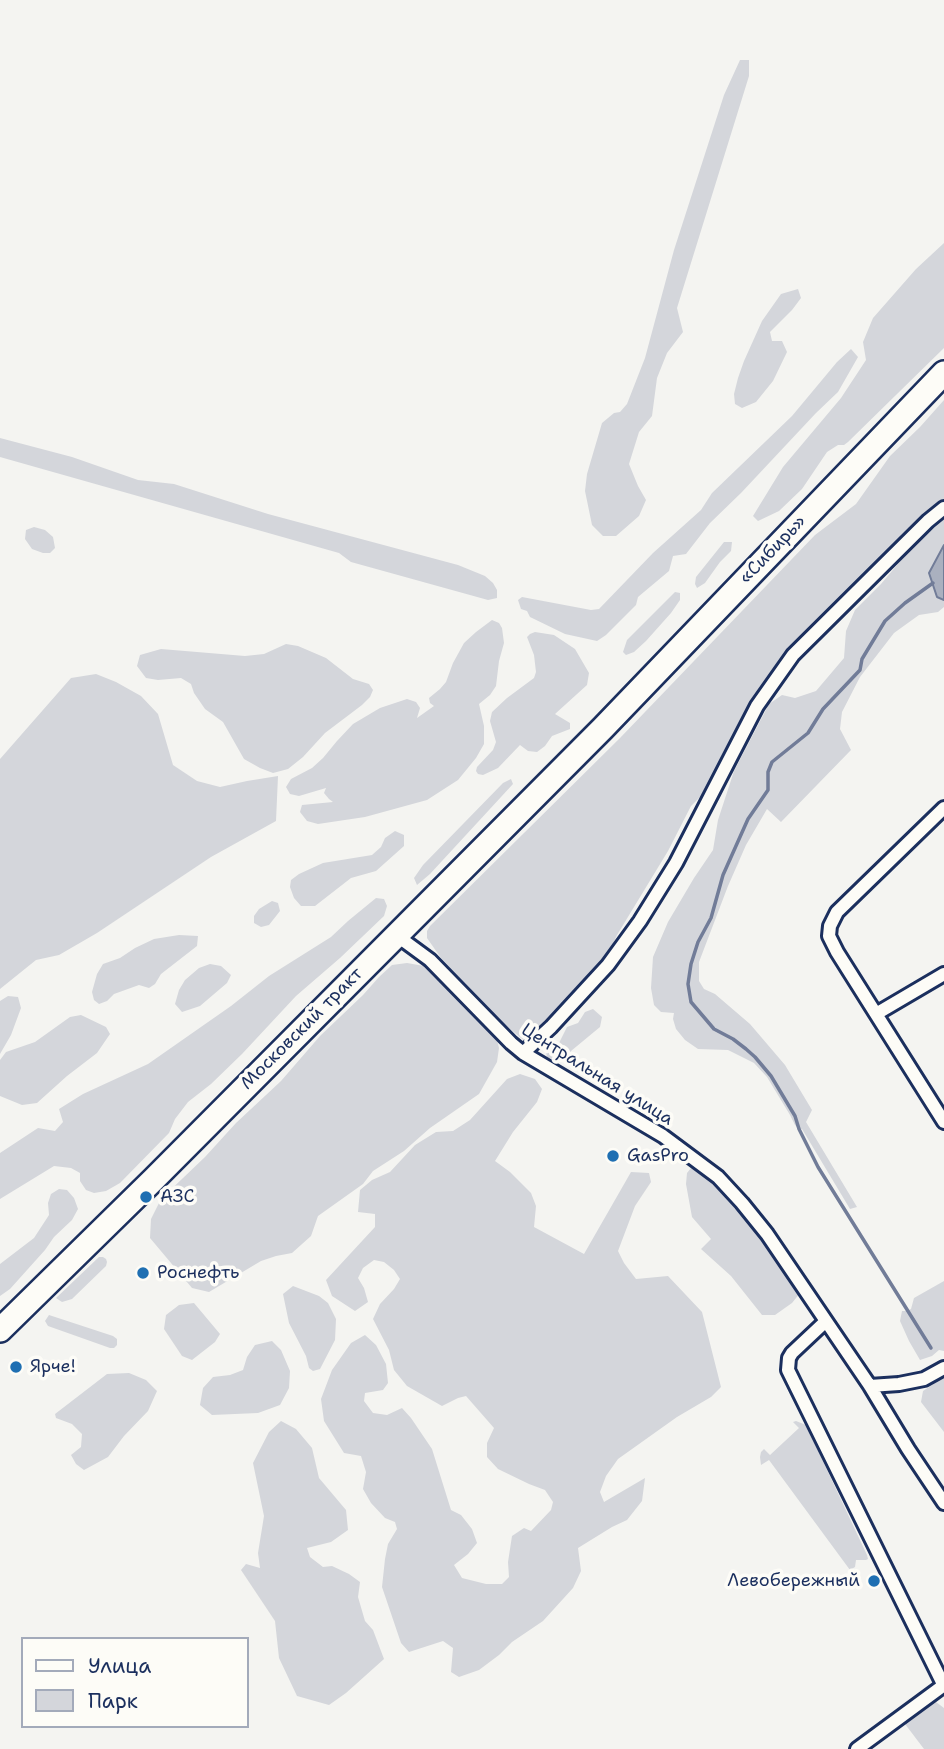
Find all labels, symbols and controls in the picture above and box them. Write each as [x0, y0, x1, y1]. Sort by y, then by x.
street label: «Сибирь» [735, 511, 811, 589]
street label: Московский тракт [237, 964, 367, 1094]
street label: Центральная улица [517, 1019, 677, 1131]
place label: GasPro [627, 1145, 689, 1167]
marker: GasPro [605, 1148, 621, 1164]
place label: АЗС [160, 1186, 195, 1208]
marker: АЗС [138, 1189, 154, 1205]
place label: Роснефть [157, 1262, 239, 1284]
marker: Роснефть [135, 1265, 151, 1281]
place label: Ярче! [30, 1356, 76, 1378]
marker: Ярче! [8, 1359, 24, 1375]
place label: Левобережный [727, 1570, 860, 1592]
marker: Левобережный [866, 1573, 882, 1589]
legend [21, 1637, 248, 1728]
text: Улица [88, 1652, 151, 1680]
text: Парк [88, 1687, 138, 1715]

